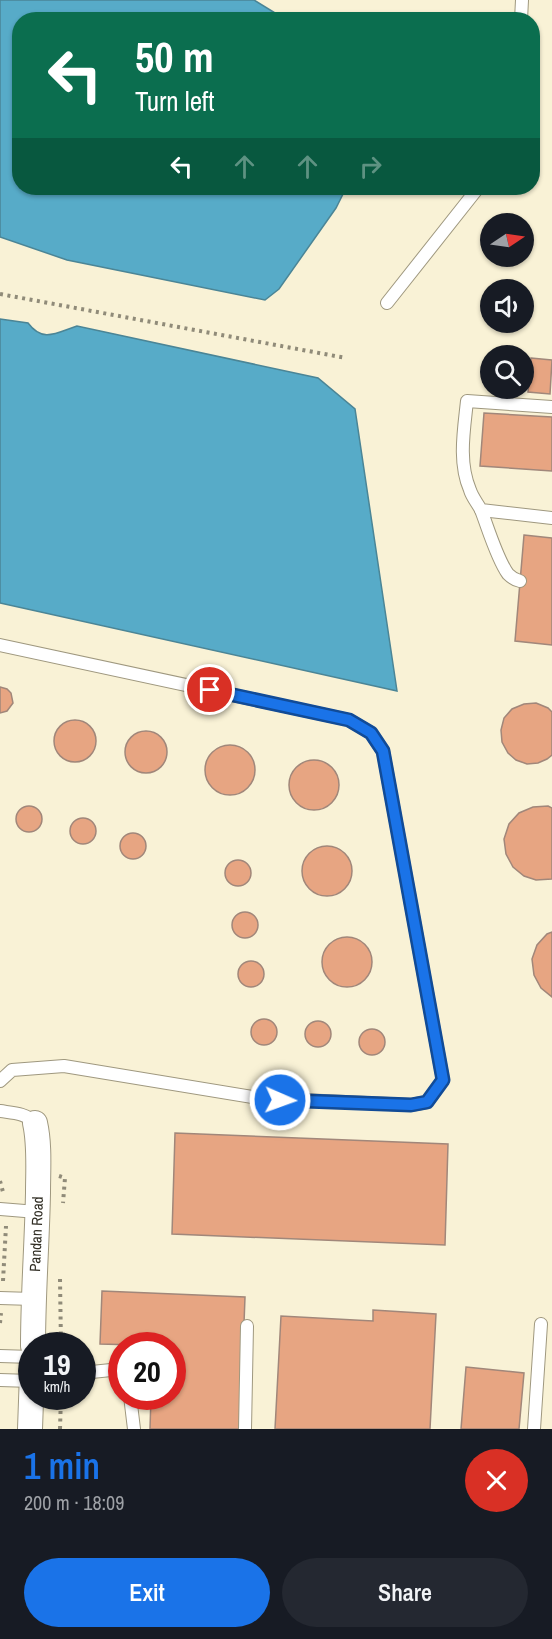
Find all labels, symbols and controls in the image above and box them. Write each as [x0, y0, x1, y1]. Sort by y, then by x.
text: 50 m [135, 29, 214, 85]
icon: left [36, 36, 114, 114]
text: Turn left [135, 83, 214, 119]
icon: left [165, 150, 198, 183]
icon: ahead [228, 150, 261, 183]
icon: ahead [291, 150, 324, 183]
icon: right [354, 150, 387, 183]
north arrow [480, 213, 534, 267]
map controls [480, 213, 534, 399]
button: sound [480, 279, 534, 333]
button: search [480, 345, 534, 399]
pin [184, 664, 235, 715]
icon: arrive [193, 673, 226, 706]
position arrow [248, 1068, 312, 1132]
street label: Pandan Road [24, 1196, 48, 1272]
speed limit sign: 20 [108, 1332, 186, 1410]
text: 19 [43, 1344, 71, 1384]
text: km/h [44, 1376, 70, 1397]
text: 1 min [24, 1442, 100, 1490]
button: close [465, 1449, 528, 1512]
text: 200 m · 18:09 [24, 1489, 124, 1516]
button: Exit [24, 1558, 270, 1627]
button: Share [282, 1558, 528, 1627]

